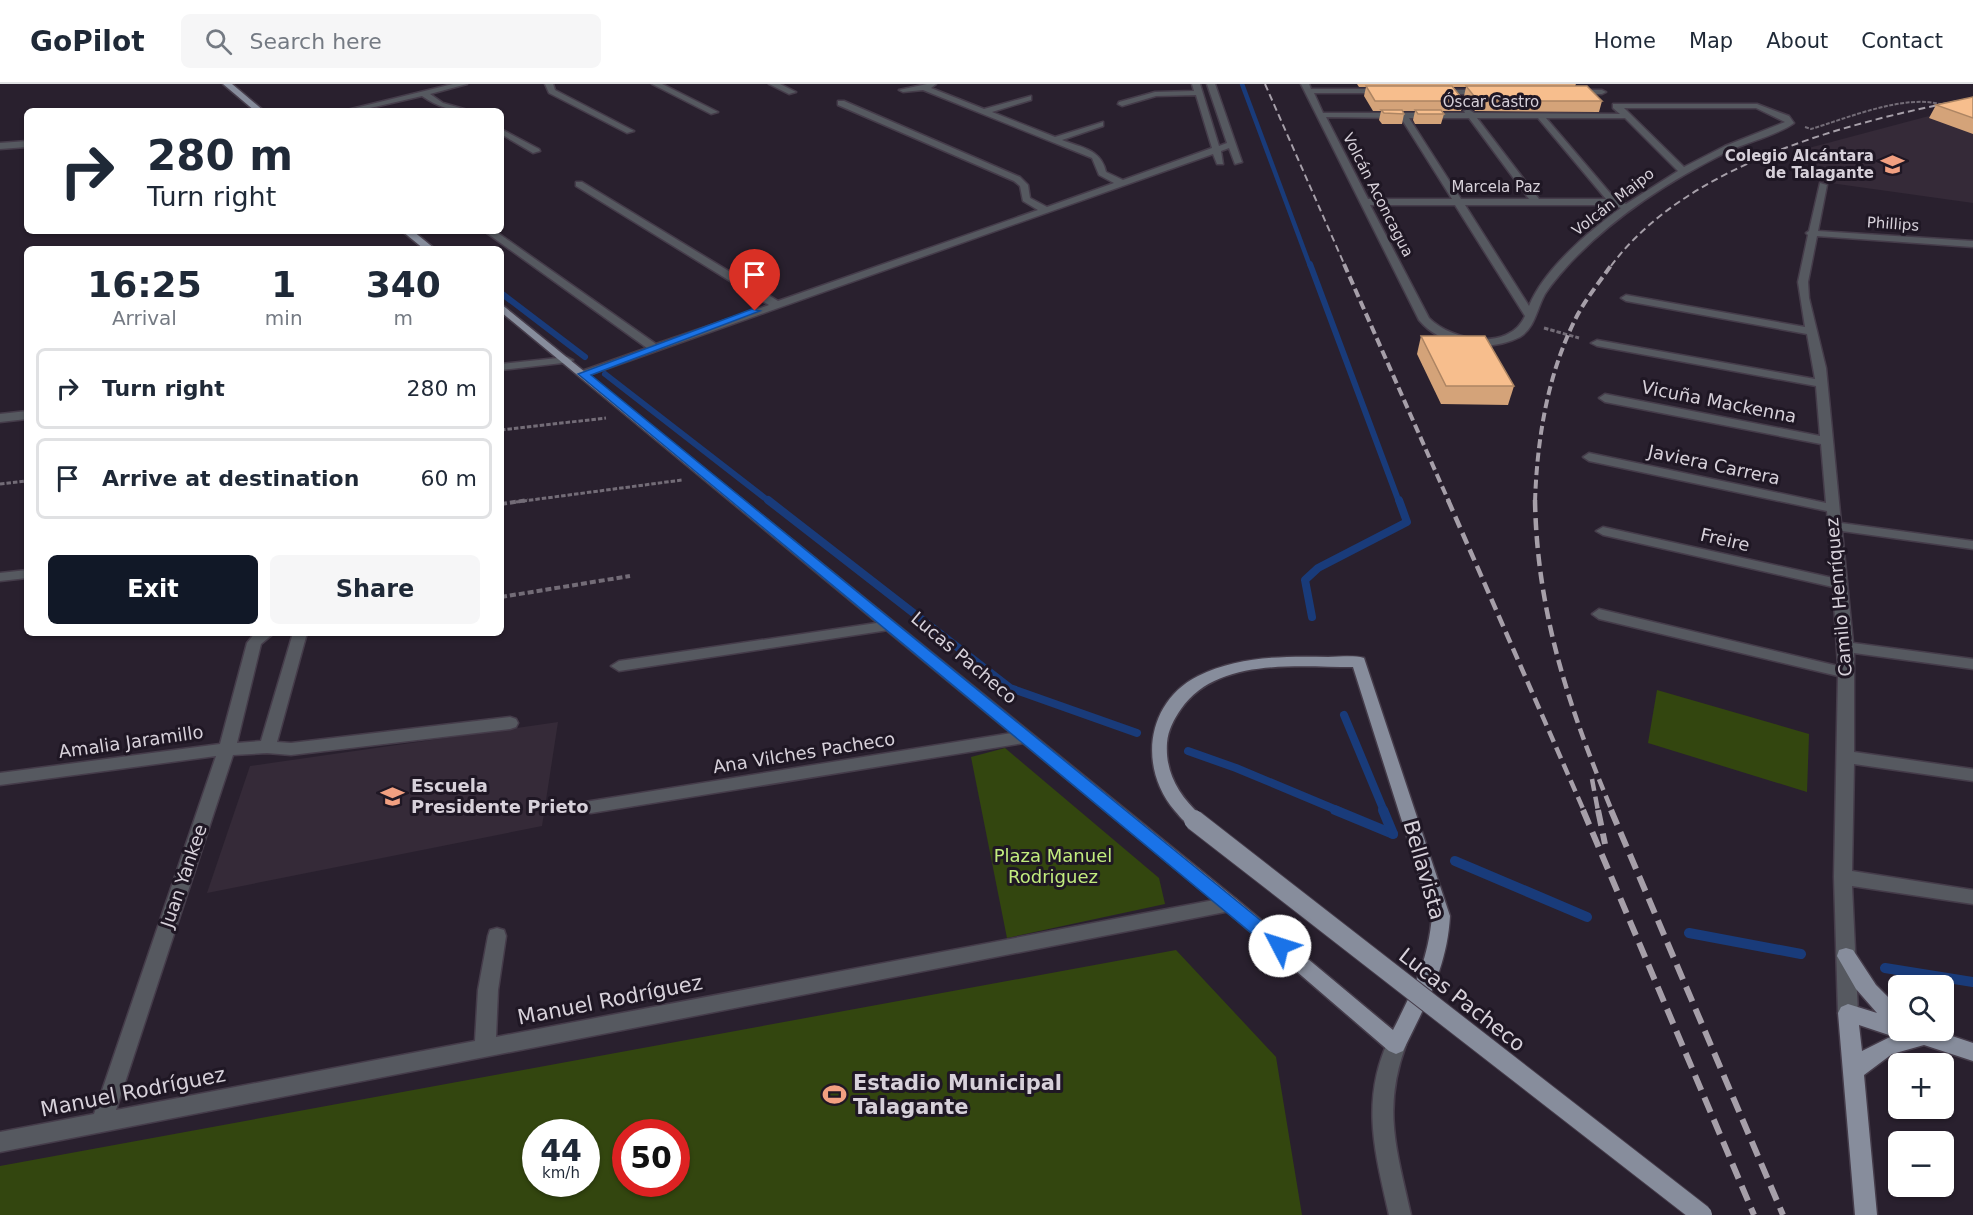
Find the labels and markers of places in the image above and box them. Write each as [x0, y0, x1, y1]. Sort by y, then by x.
place label: Colegio Alcántara de Talagante [1725, 147, 1874, 182]
school or university icon: Colegio Alcántara de Talagante [1879, 152, 1905, 178]
pin [729, 249, 780, 311]
place label: Escuela Presidente Prieto [411, 775, 589, 817]
school or university icon: Escuela Presidente Prieto [380, 783, 406, 809]
place label: Estadio Municipal Talagante [853, 1071, 1062, 1119]
sports icon: Estadio Municipal Talagante [822, 1082, 848, 1108]

